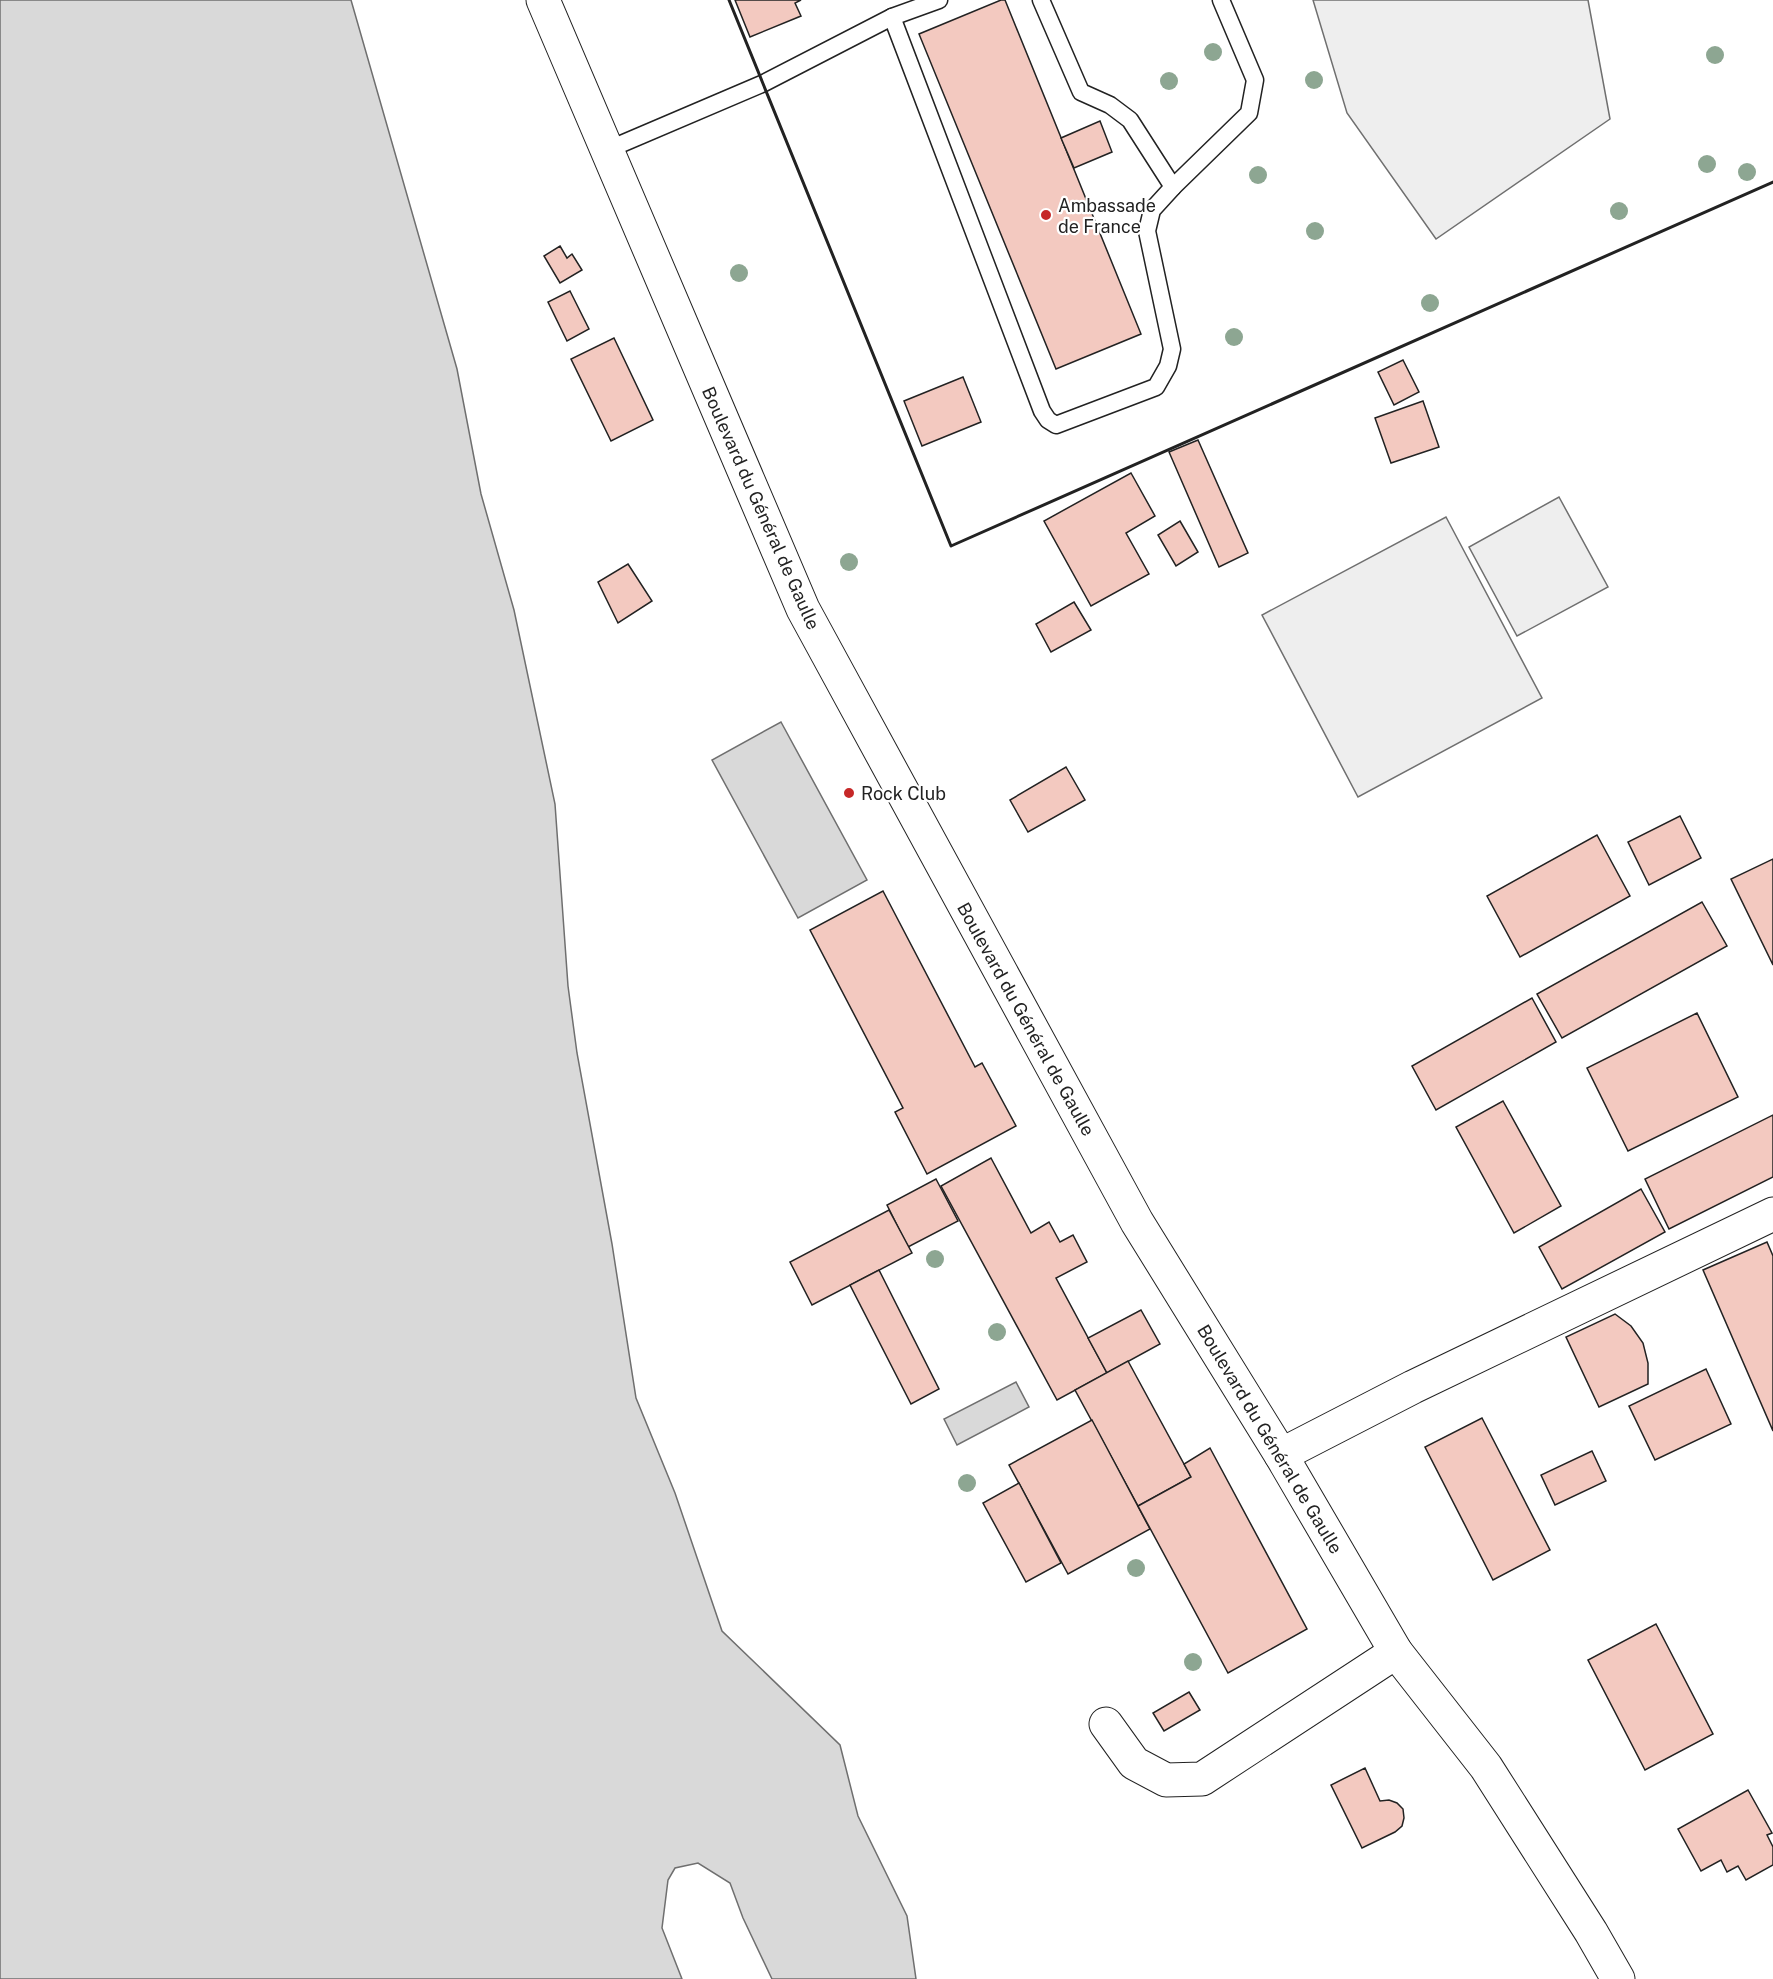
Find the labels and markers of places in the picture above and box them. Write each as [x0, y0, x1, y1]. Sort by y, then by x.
place label: Ambassade de France [1058, 195, 1156, 237]
marker: Ambassade de France [1039, 208, 1053, 222]
place label: Rock Club [861, 783, 946, 804]
marker: Rock Club [842, 786, 856, 800]

